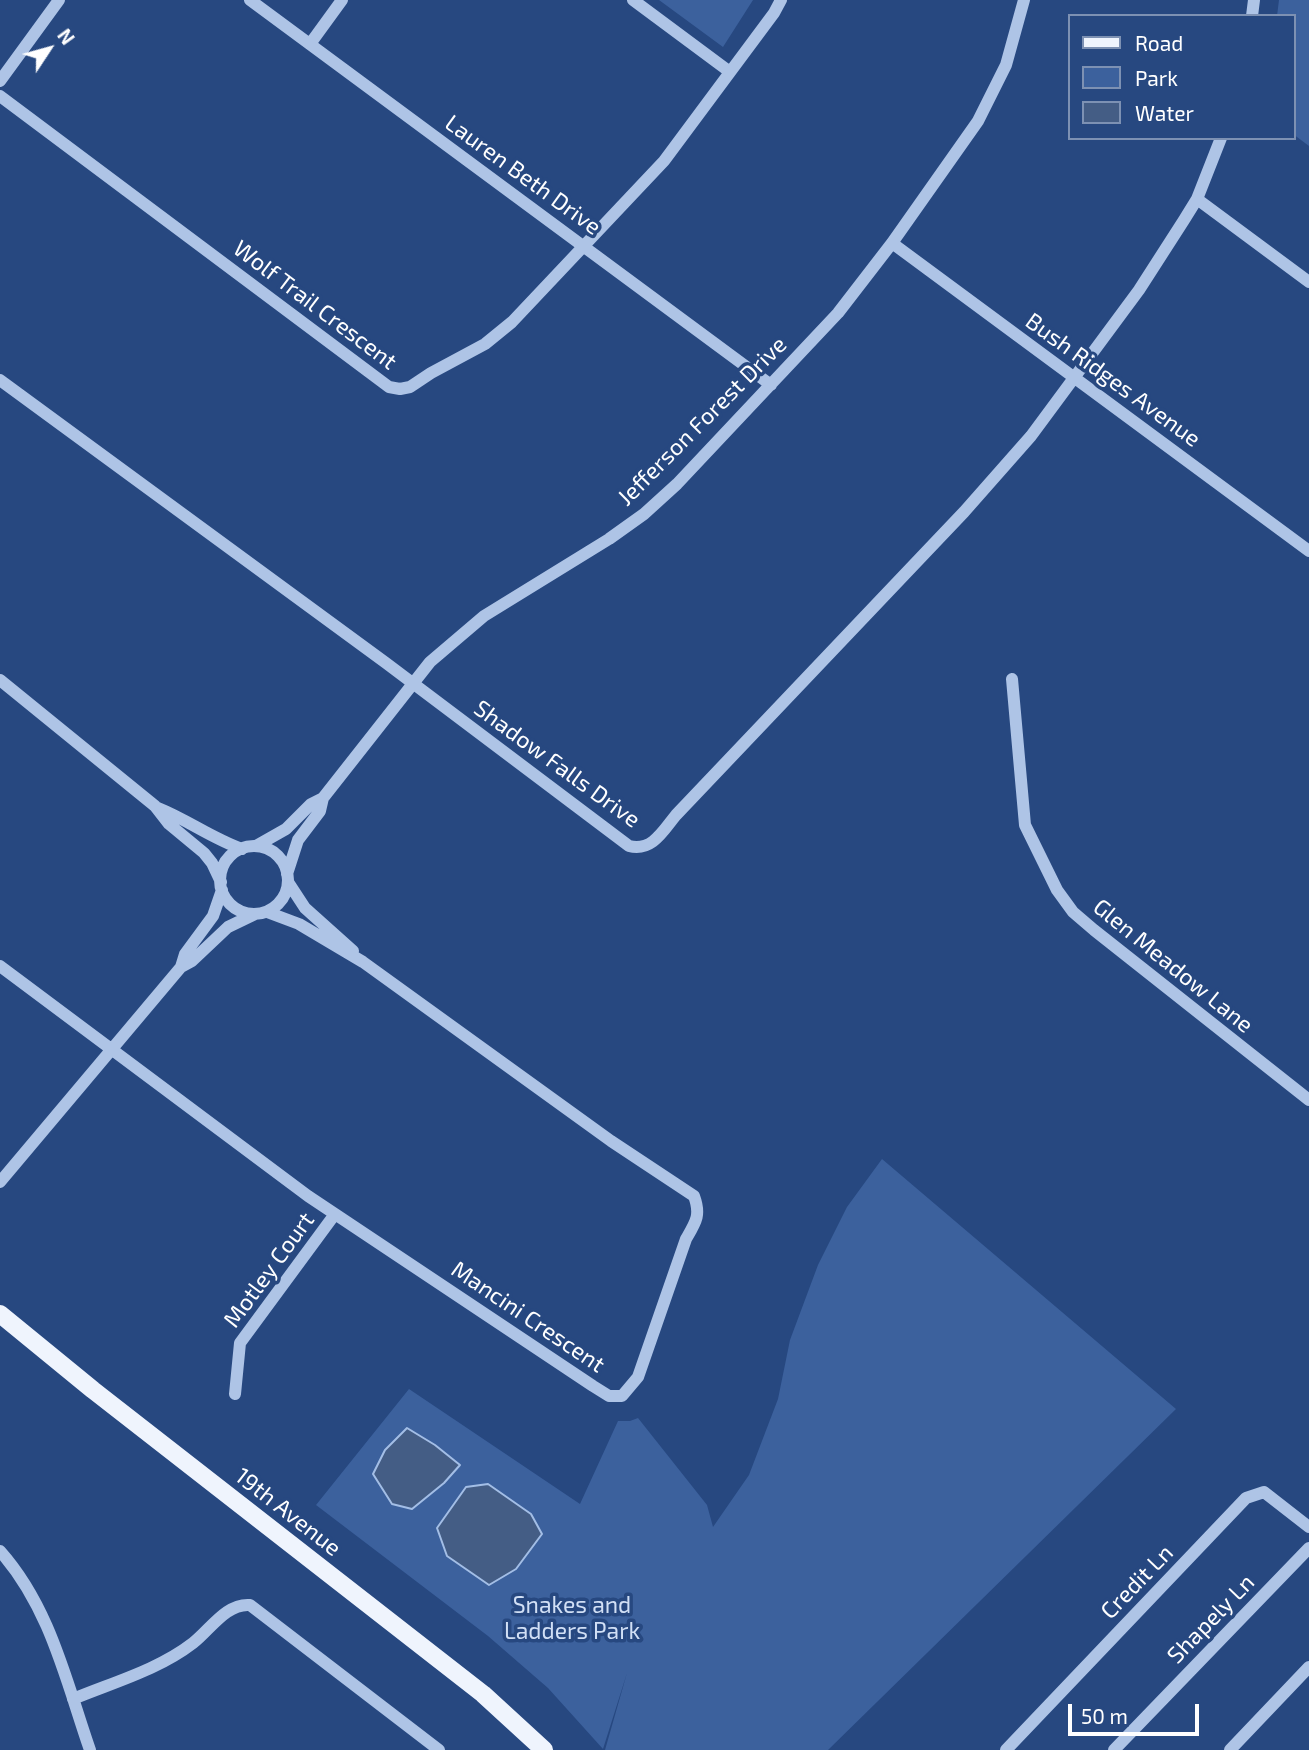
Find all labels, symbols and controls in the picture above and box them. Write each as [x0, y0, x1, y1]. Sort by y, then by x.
north arrow [14, 14, 84, 84]
legend [1068, 14, 1295, 140]
text: N [53, 24, 80, 49]
text: Road [1135, 30, 1183, 55]
text: Park [1135, 65, 1178, 90]
text: Water [1135, 100, 1194, 125]
street label: Lauren Beth Drive [440, 109, 606, 241]
street label: Wolf Trail Crescent [228, 235, 402, 375]
street label: Bush Ridges Avenue [1020, 307, 1206, 453]
street label: Jefferson Forest Drive [612, 331, 792, 511]
street label: Shadow Falls Drive [469, 694, 645, 834]
street label: Glen Meadow Lane [1088, 893, 1258, 1039]
street label: Motley Court [218, 1207, 320, 1333]
street label: Mancini Crescent [446, 1256, 610, 1378]
street label: 19th Avenue [230, 1462, 346, 1562]
street label: Credit Ln [1095, 1539, 1179, 1625]
street label: Shapely Ln [1162, 1569, 1260, 1669]
park label: Snakes and Ladders Park [504, 1591, 640, 1645]
scale bar [1071, 1690, 1202, 1734]
text: 50 m [1081, 1703, 1128, 1728]

